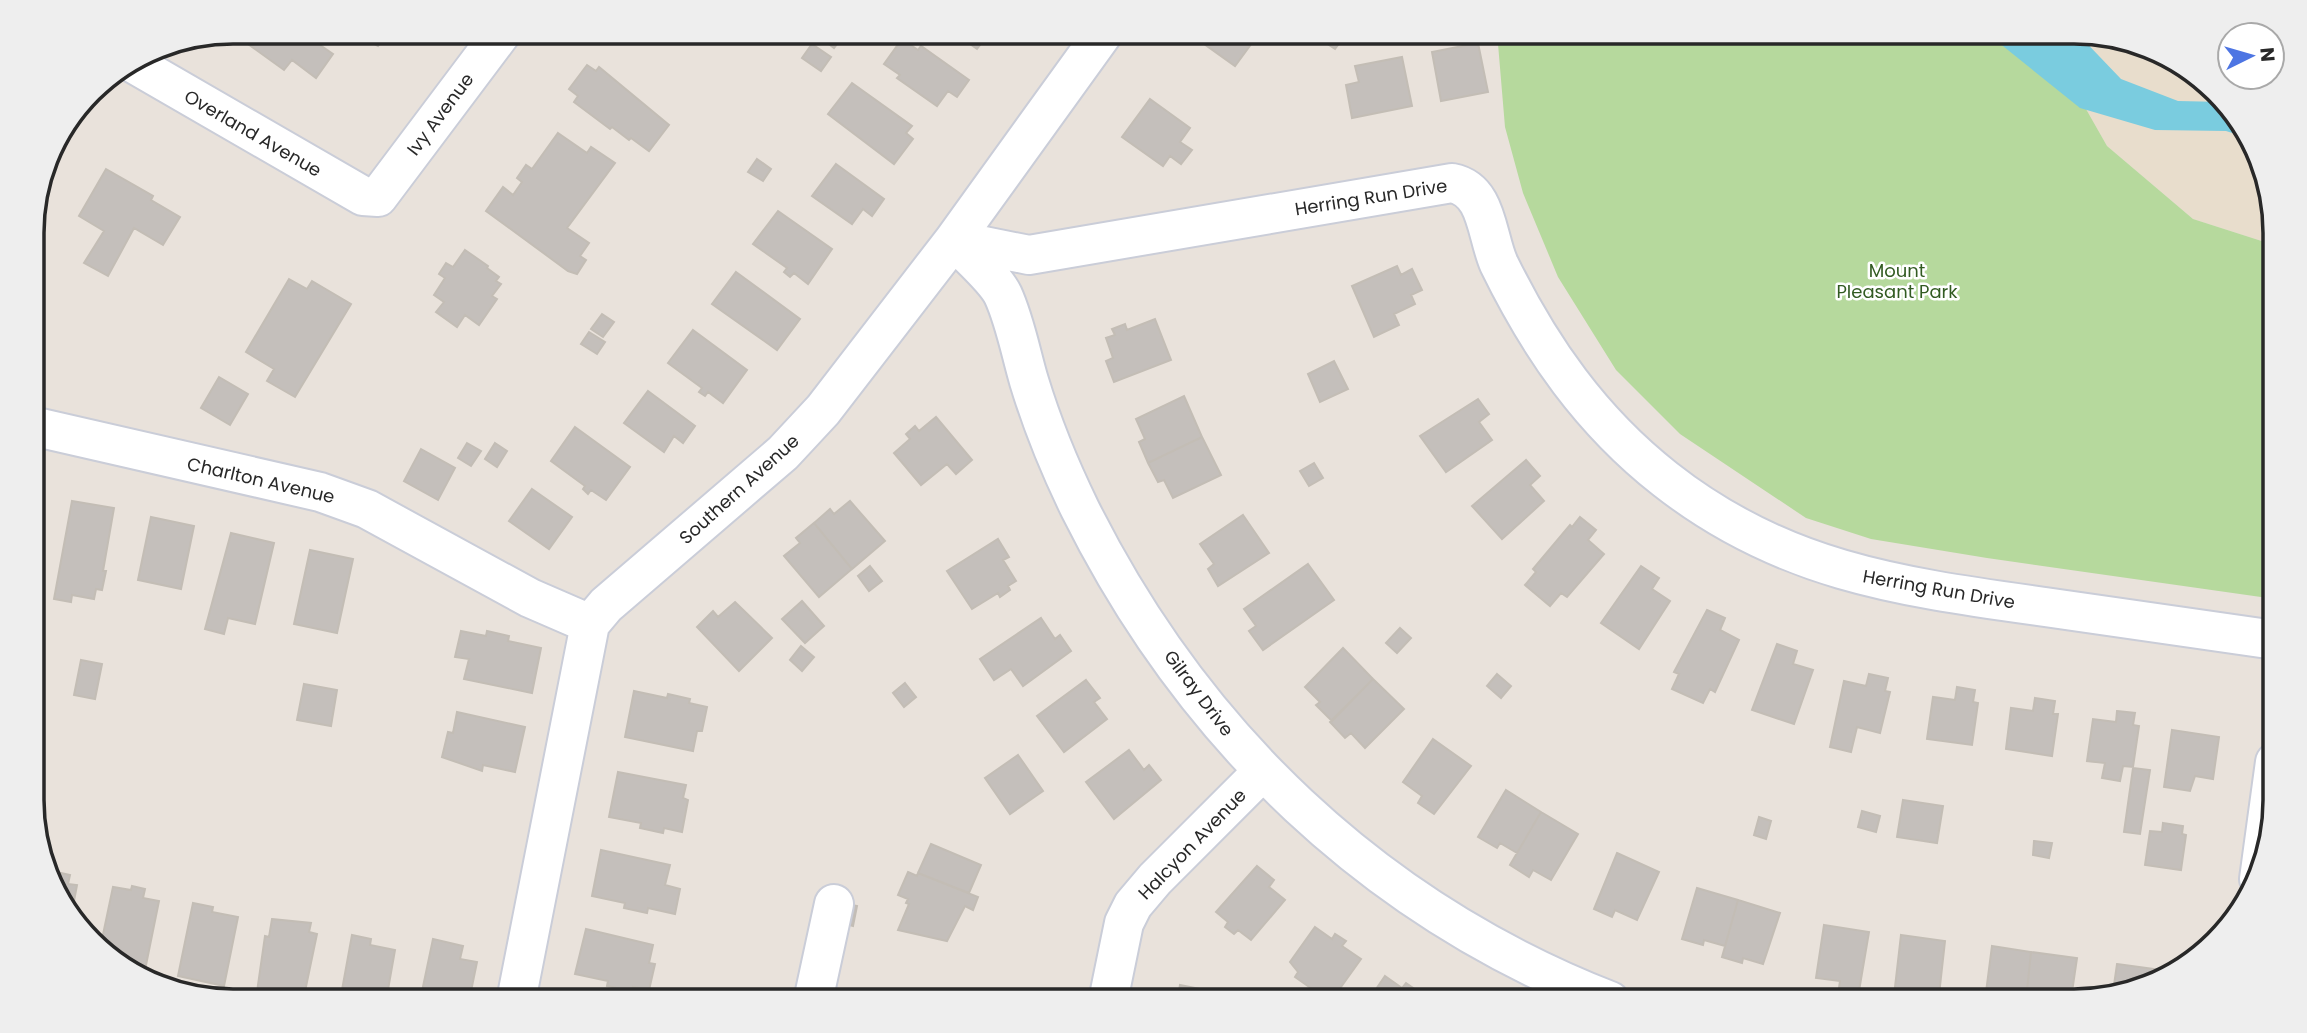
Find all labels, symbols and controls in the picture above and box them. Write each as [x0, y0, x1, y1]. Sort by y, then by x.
north arrow [2216, 21, 2286, 91]
text: N [2253, 46, 2282, 63]
street label: Ivy Avenue [401, 68, 479, 160]
street label: Overland Avenue [180, 83, 326, 183]
street label: Herring Run Drive [1293, 173, 1449, 221]
park label: Mount Pleasant Park [1836, 258, 1958, 304]
street label: Southern Avenue [674, 428, 804, 550]
street label: Charlton Avenue [185, 451, 337, 509]
street label: Herring Run Drive [1861, 563, 2017, 615]
street label: Gilray Drive [1158, 645, 1240, 741]
street label: Halcyon Avenue [1132, 783, 1252, 905]

